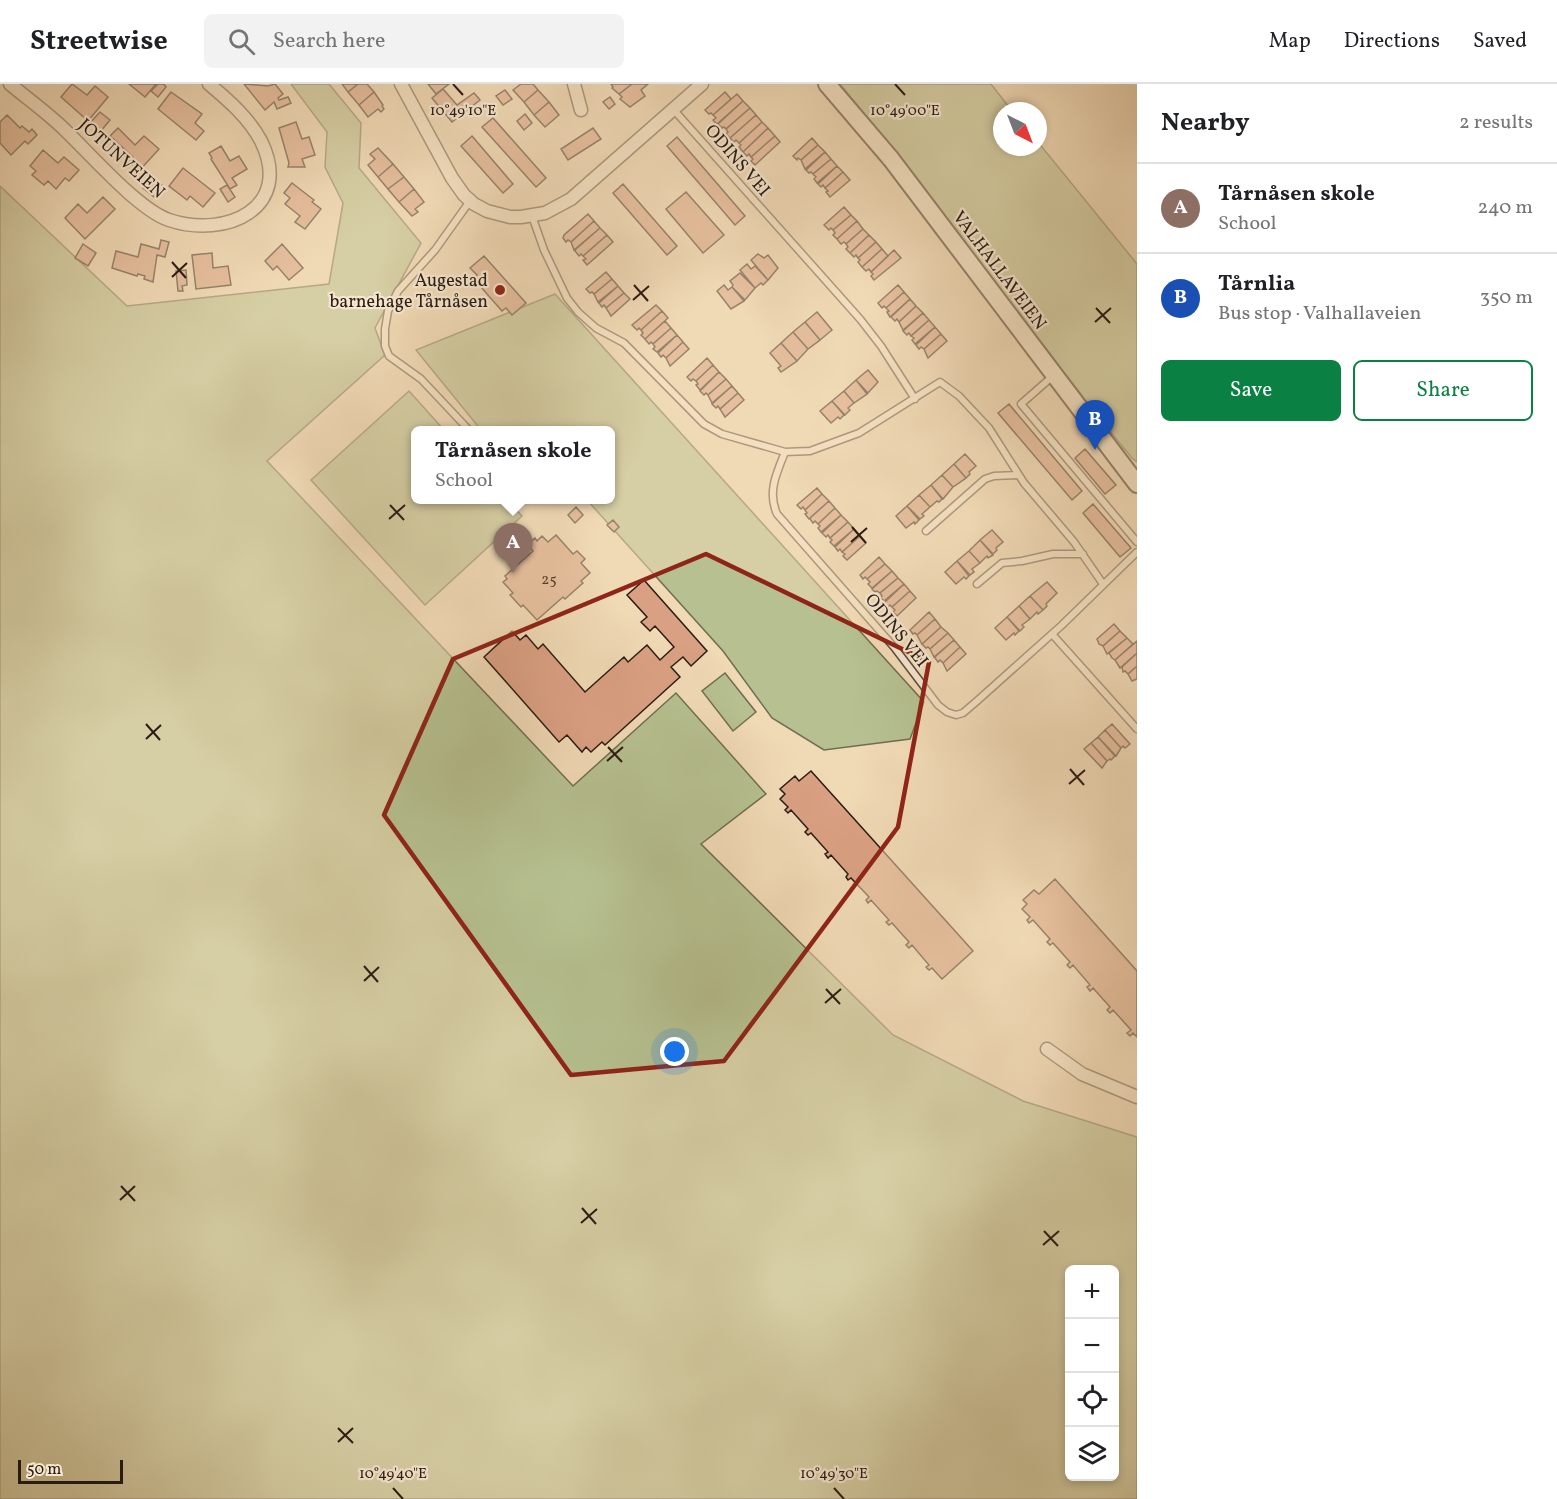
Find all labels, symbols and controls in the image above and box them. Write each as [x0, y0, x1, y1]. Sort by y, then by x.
search box [204, 14, 624, 68]
text: Streetwise [30, 22, 168, 61]
icon: search [225, 25, 258, 58]
text: Search here [273, 26, 385, 57]
text: Map [1269, 27, 1311, 56]
text: Directions [1344, 27, 1440, 56]
text: Saved [1473, 27, 1527, 56]
text: 10°49'10"E [430, 101, 496, 122]
text: 10°49'00"E [870, 101, 940, 122]
north arrow [993, 102, 1047, 156]
text: Nearby [1161, 105, 1250, 141]
text: 2 results [1459, 109, 1533, 137]
street label: JOTUNVEIEN [72, 113, 170, 205]
street label: ODINS VEI [698, 119, 775, 203]
text: Tårnåsen skole [1218, 179, 1375, 210]
text: A [1173, 194, 1188, 222]
text: 240 m [1478, 194, 1533, 222]
street label: VALHALLAVEIEN [946, 206, 1052, 335]
text: School [1218, 210, 1276, 238]
place label: Augestad barnehage Tårnåsen [329, 269, 488, 315]
text: Tårnlia [1218, 269, 1295, 300]
marker: Augestad barnehage Tårnåsen [493, 283, 507, 297]
text: B [1174, 284, 1187, 312]
text: 350 m [1480, 284, 1533, 312]
text: Bus stop · Valhallaveien [1218, 300, 1421, 328]
button: Save [1161, 360, 1341, 421]
button: Share [1353, 360, 1533, 421]
pin: B [1076, 400, 1114, 450]
popup [411, 426, 615, 504]
text: Tårnåsen skole [435, 436, 591, 467]
text: School [435, 467, 493, 495]
pin: A [494, 524, 532, 573]
house number: 25 [541, 570, 557, 591]
street label: ODINS VEI [858, 589, 933, 673]
your location [660, 1037, 689, 1066]
map controls [1065, 1265, 1119, 1481]
button: + [1065, 1265, 1119, 1319]
button: − [1065, 1319, 1119, 1373]
button: locate [1065, 1373, 1119, 1427]
button: layers [1065, 1427, 1119, 1481]
scale bar [18, 1457, 123, 1484]
text: 50 m [27, 1459, 61, 1481]
text: 10°49'40"E [359, 1464, 427, 1485]
text: 10°49'30"E [800, 1464, 868, 1485]

